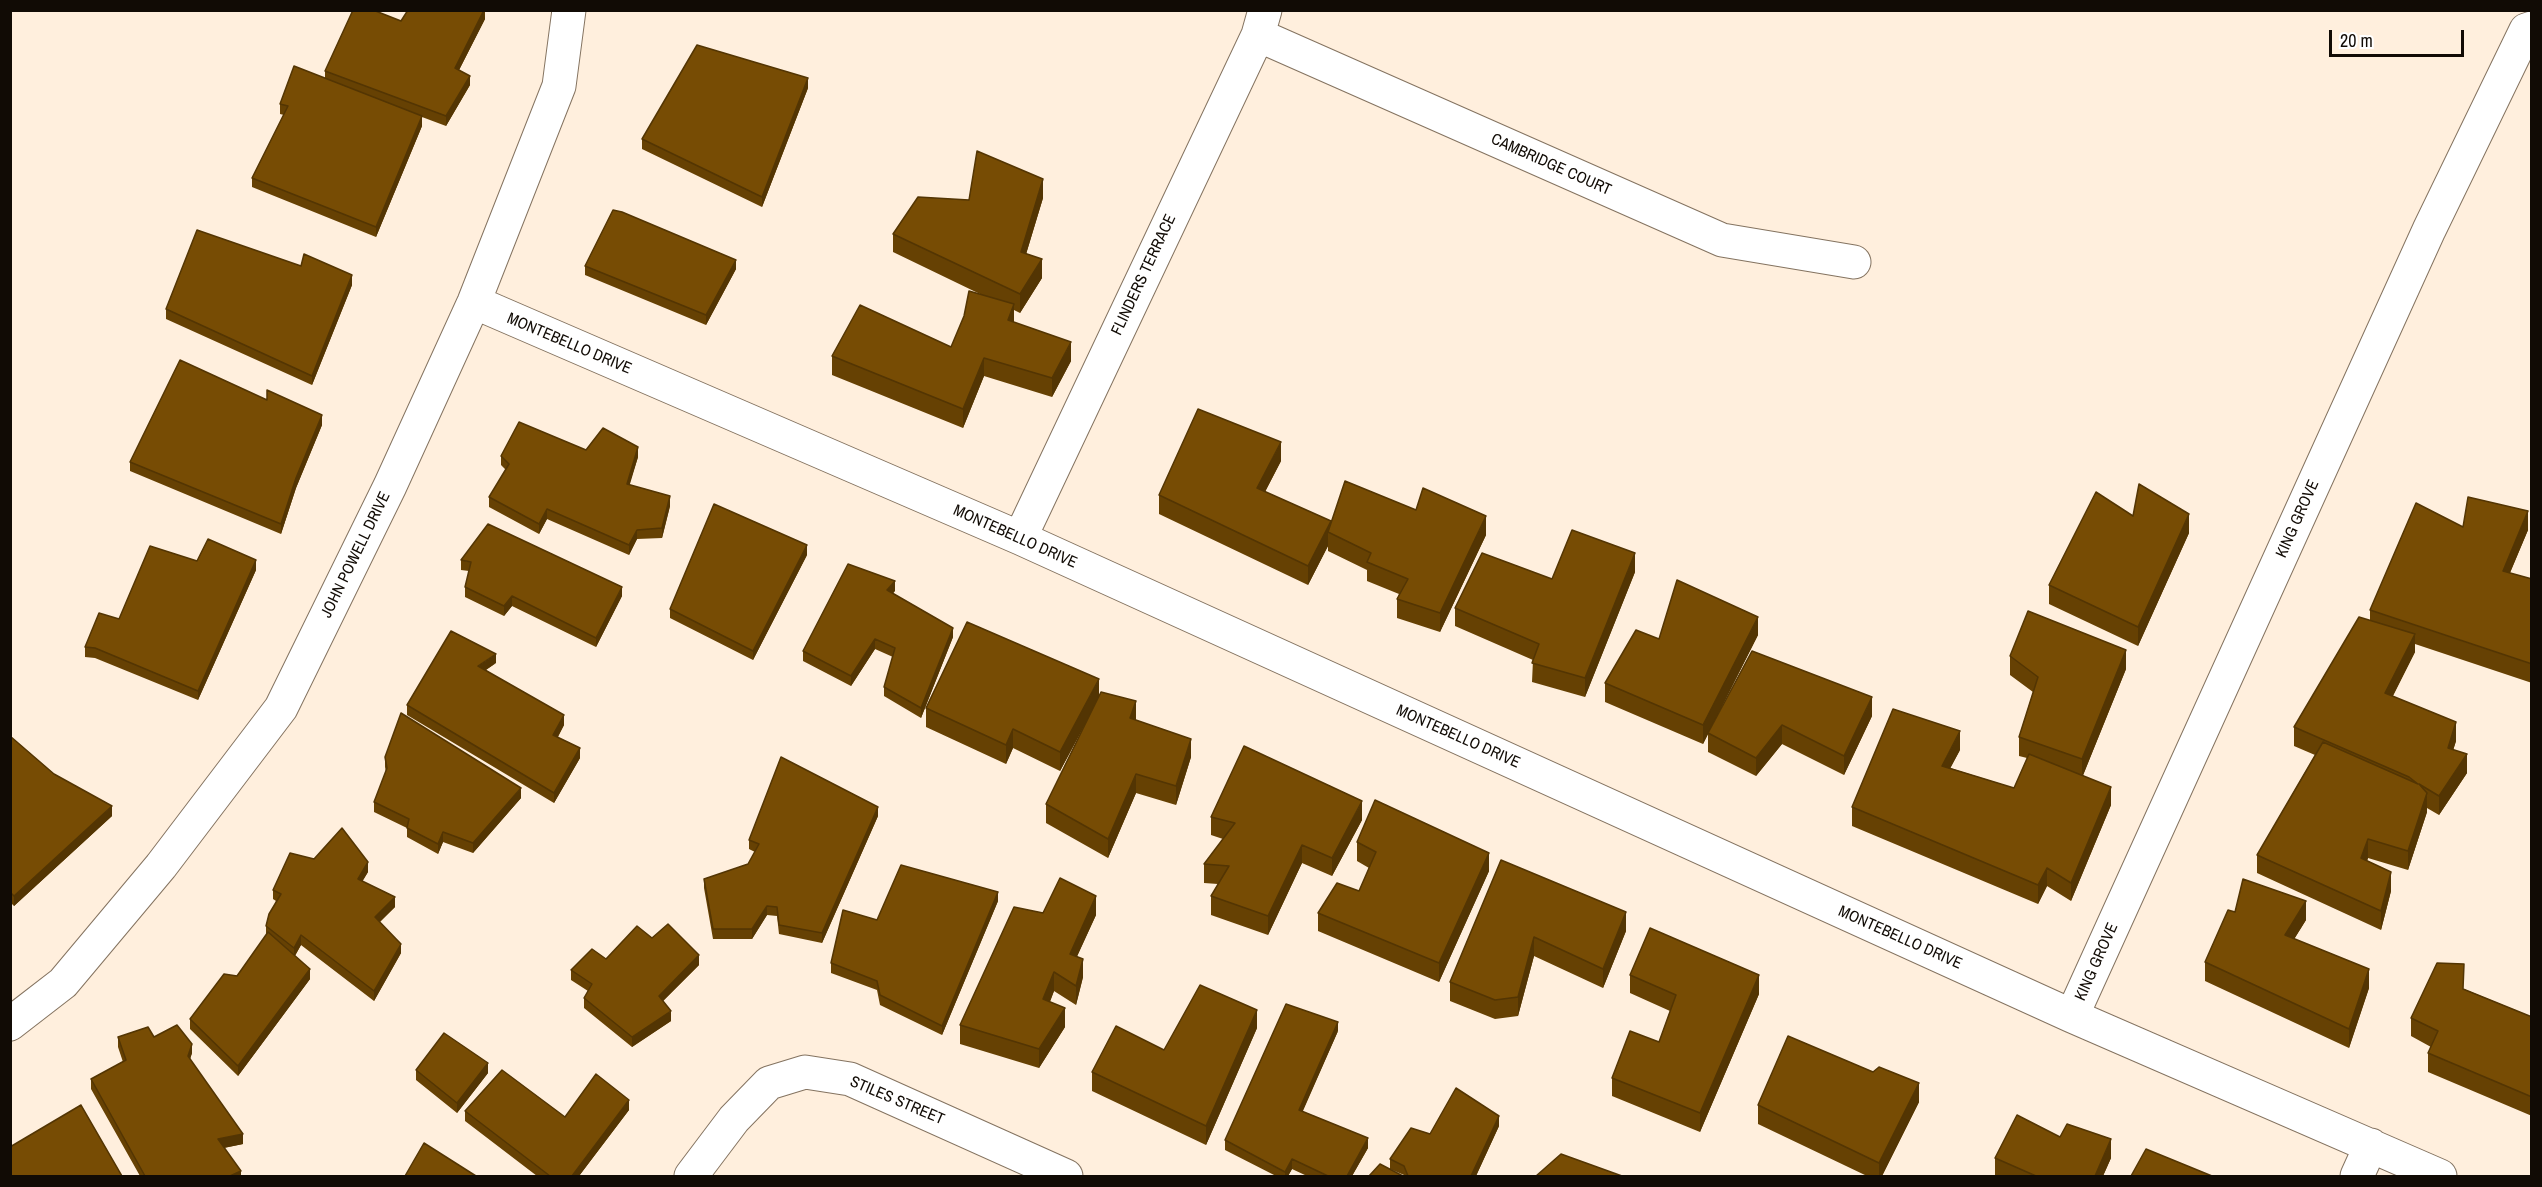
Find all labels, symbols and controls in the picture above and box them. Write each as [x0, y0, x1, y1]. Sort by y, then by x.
scale bar [2332, 18, 2467, 56]
text: 20 m [2340, 28, 2373, 53]
street label: CAMBRIDGE COURT [1488, 130, 1614, 200]
street label: FLINDERS TERRACE [1108, 211, 1180, 339]
street label: MONTEBELLO DRIVE [504, 309, 634, 379]
street label: KING GROVE [2272, 477, 2324, 561]
street label: JOHN POWELL DRIVE [317, 489, 395, 621]
street label: MONTEBELLO DRIVE [950, 501, 1080, 573]
street label: MONTEBELLO DRIVE [1393, 701, 1523, 773]
street label: MONTEBELLO DRIVE [1835, 902, 1965, 974]
street label: KING GROVE [2071, 920, 2123, 1004]
street label: STILES STREET [847, 1073, 947, 1129]

